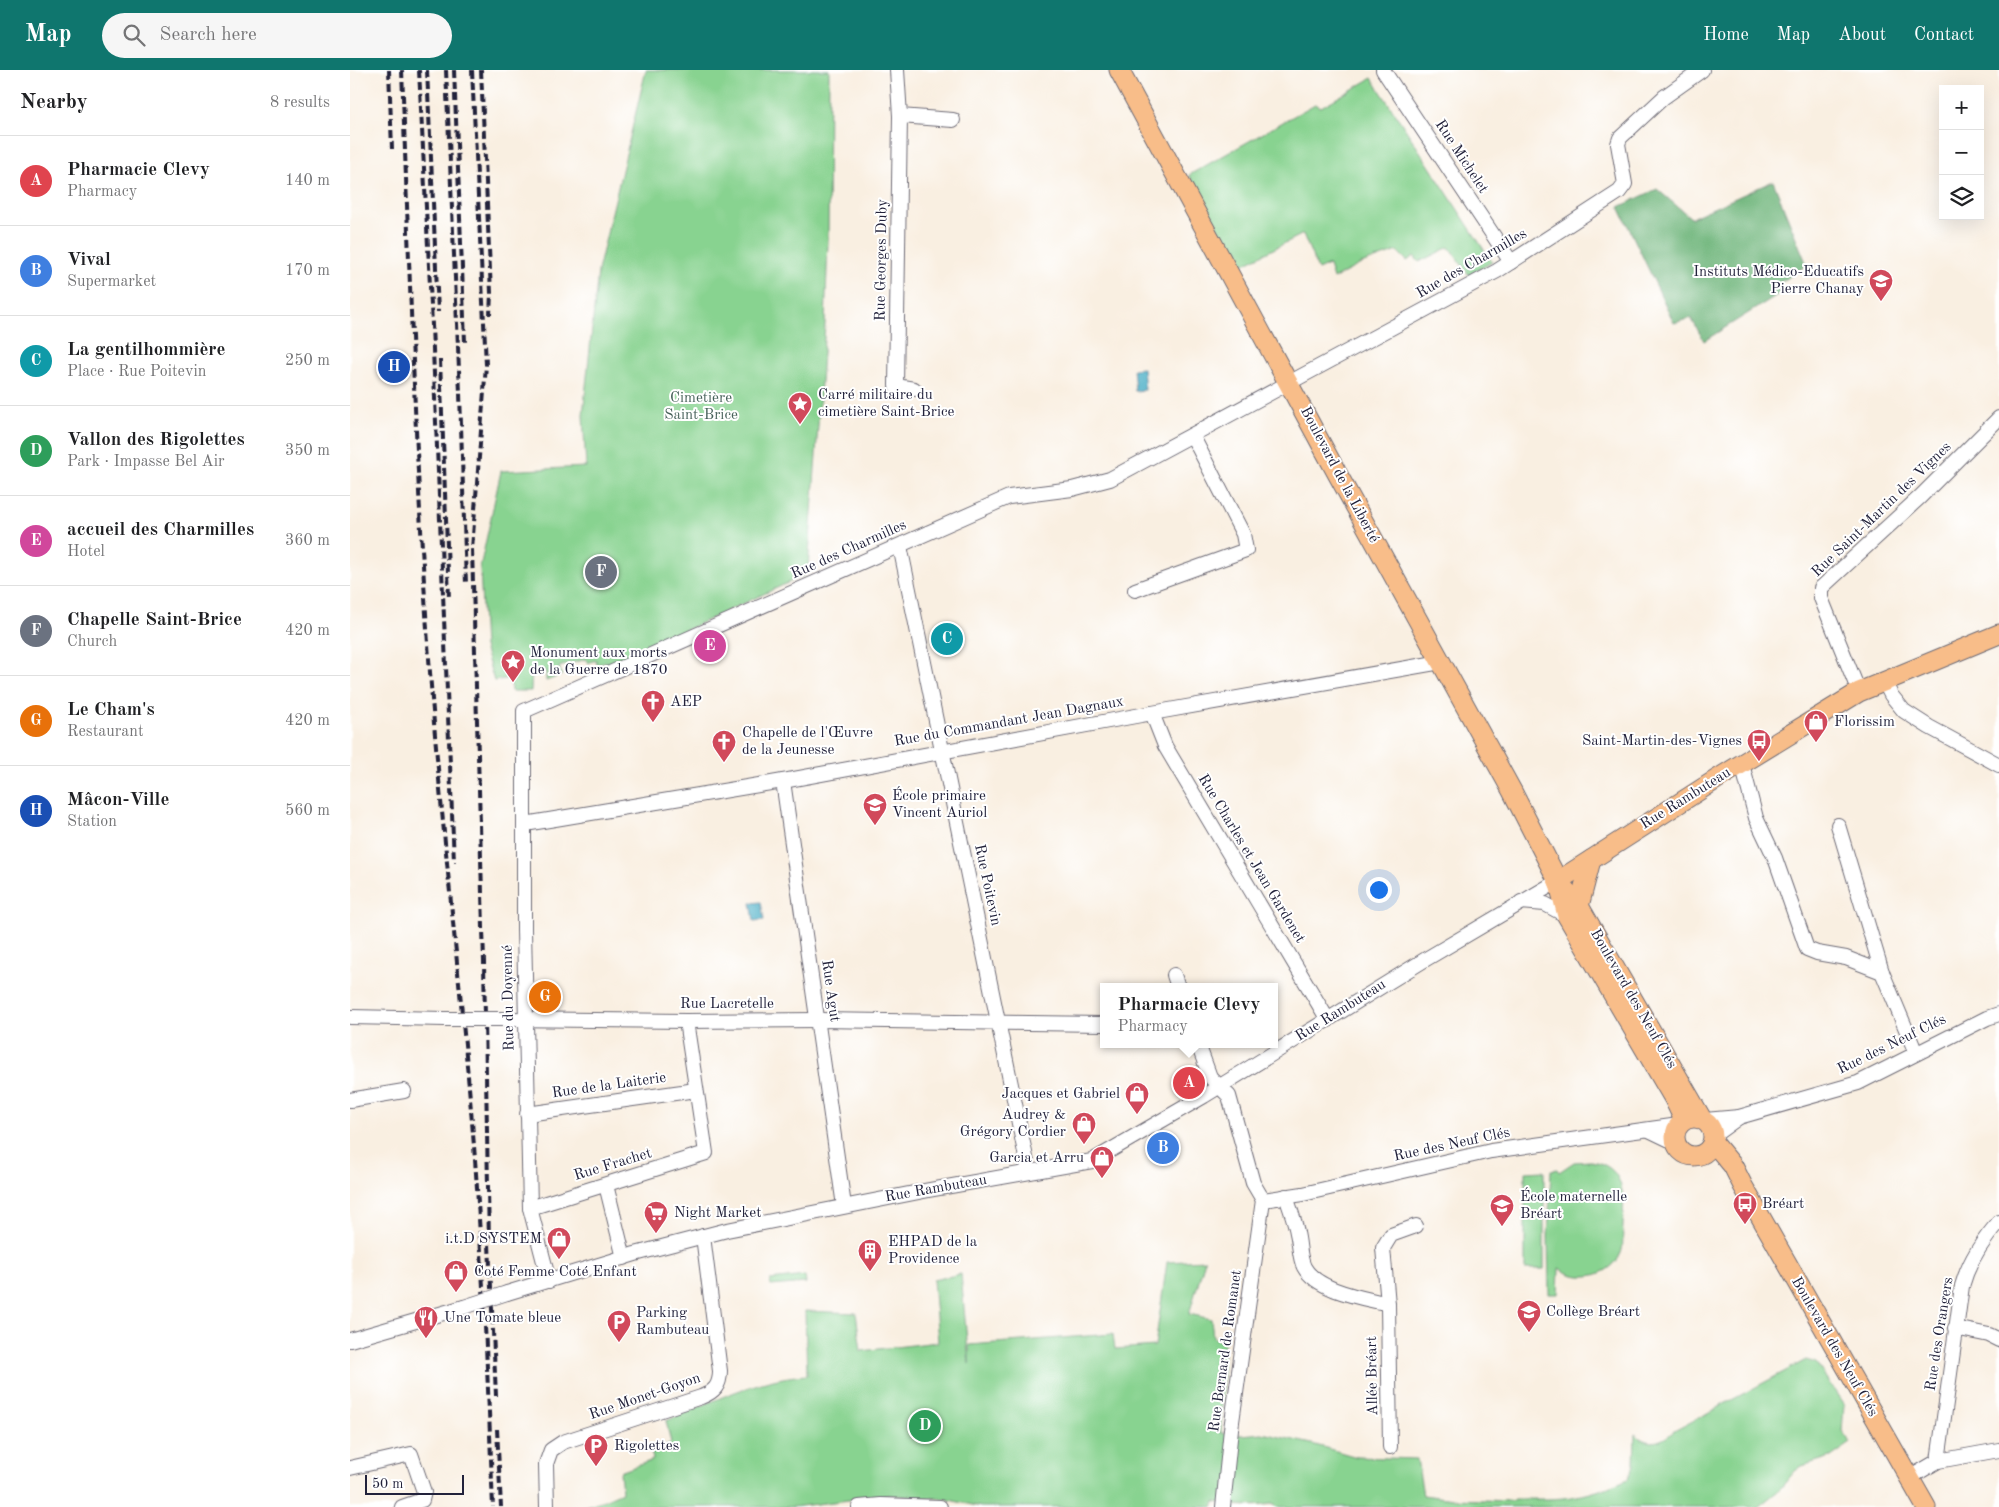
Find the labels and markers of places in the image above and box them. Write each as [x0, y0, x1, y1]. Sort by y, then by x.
place label: Instituts Médico-Educatifs Pierre Chanay [1693, 265, 1864, 297]
school or university icon: Instituts Médico-Educatifs Pierre Chanay [1868, 268, 1894, 302]
pin: H [378, 348, 410, 386]
place label: Carré militaire du cimetière Saint-Brice [818, 388, 955, 420]
place icon: Carré militaire du cimetière Saint-Brice [787, 391, 813, 425]
pin: F [585, 553, 617, 591]
pin: C [931, 620, 963, 658]
pin: E [694, 627, 726, 665]
place label: Monument aux morts de la Guerre de 1870 [530, 646, 667, 678]
place icon: Monument aux morts de la Guerre de 1870 [500, 649, 526, 683]
church icon: AEP [640, 689, 666, 723]
place label: AEP [670, 695, 702, 710]
shop icon: Florissim [1803, 709, 1829, 743]
place label: Florissim [1834, 715, 1895, 730]
place label: Chapelle de l'Œuvre de la Jeunesse [742, 726, 873, 758]
bus stop icon: Saint-Martin-des-Vignes [1746, 728, 1772, 762]
church icon: Chapelle de l'Œuvre de la Jeunesse [711, 729, 737, 763]
place label: Saint-Martin-des-Vignes [1582, 734, 1742, 749]
place label: École primaire Vincent Auriol [892, 786, 987, 821]
school or university icon: École primaire Vincent Auriol [862, 792, 888, 826]
pin: G [529, 978, 561, 1016]
pin: A [1173, 1064, 1205, 1102]
shop icon: Jacques et Gabriel [1124, 1081, 1150, 1115]
place label: Jacques et Gabriel [1001, 1087, 1120, 1102]
place label: Audrey & Grégory Cordier [960, 1108, 1066, 1140]
shop icon: Audrey & Grégory Cordier [1071, 1111, 1097, 1145]
pin: B [1147, 1129, 1179, 1167]
shop icon: Garcia et Arru [1089, 1145, 1115, 1179]
place label: Garcia et Arru [989, 1151, 1084, 1166]
place label: École maternelle Bréart [1520, 1187, 1627, 1222]
bus stop icon: Bréart [1732, 1191, 1758, 1225]
school or university icon: École maternelle Bréart [1489, 1193, 1515, 1227]
place label: Bréart [1762, 1197, 1804, 1212]
supermarket icon: Night Market [643, 1200, 669, 1234]
place label: Night Market [674, 1206, 761, 1221]
shop icon: i.t.D SYSTEM [546, 1226, 572, 1260]
place label: i.t.D SYSTEM [445, 1232, 542, 1247]
place label: EHPAD de la Providence [888, 1235, 978, 1267]
building icon: EHPAD de la Providence [857, 1238, 883, 1272]
shop icon: Coté Femme Coté Enfant [443, 1259, 469, 1293]
place label: Coté Femme Coté Enfant [474, 1265, 637, 1280]
school or university icon: Collège Bréart [1516, 1299, 1542, 1333]
restaurant icon: Une Tomate bleue [413, 1305, 439, 1339]
place label: Collège Bréart [1546, 1305, 1640, 1320]
place label: Parking Rambuteau [636, 1306, 709, 1338]
parking icon: Parking Rambuteau [606, 1309, 632, 1343]
place label: Une Tomate bleue [444, 1311, 561, 1326]
pin: D [909, 1407, 941, 1445]
parking icon: Rigolettes [583, 1433, 609, 1467]
place label: Rigolettes [614, 1439, 679, 1454]

